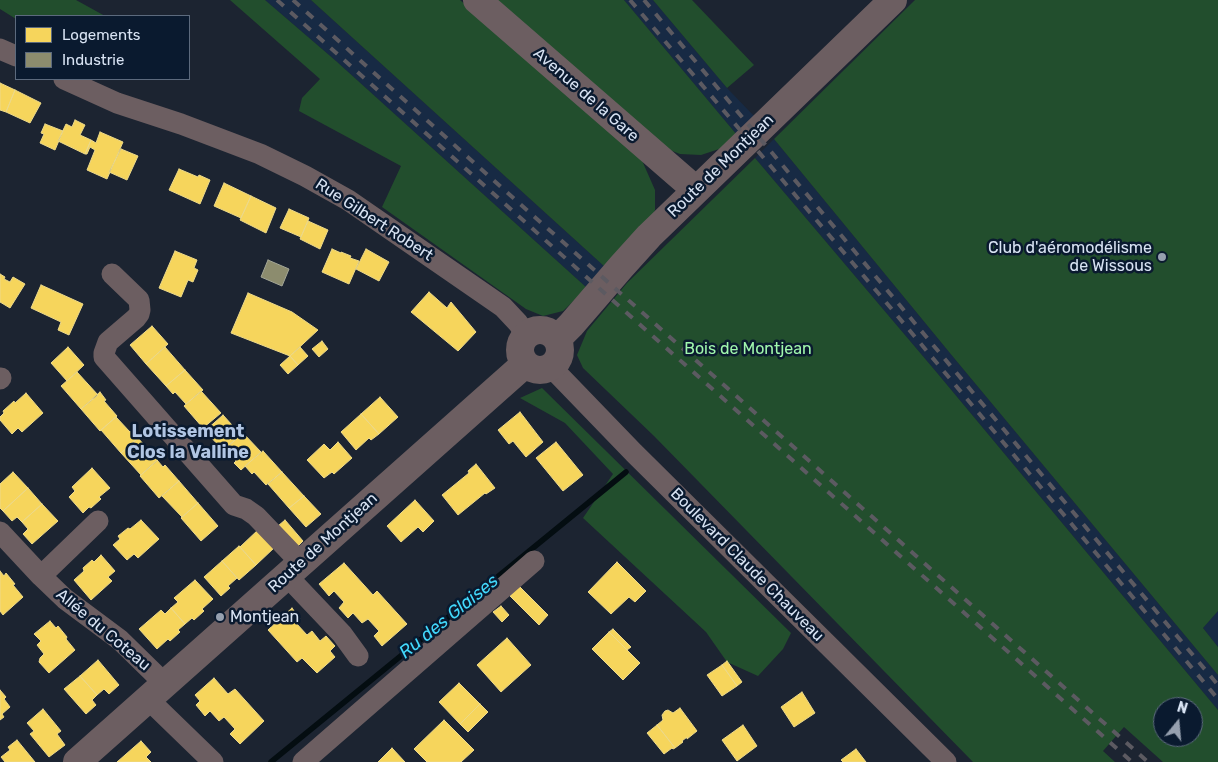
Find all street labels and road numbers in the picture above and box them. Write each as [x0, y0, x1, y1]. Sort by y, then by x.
street label: Avenue de la Gare [529, 44, 643, 146]
street label: Route de Montjean [664, 110, 778, 222]
street label: Rue Gilbert Robert [311, 175, 437, 265]
street label: Boulevard Claude Chauveau [666, 484, 828, 646]
street label: Route de Montjean [265, 489, 381, 597]
street label: Allée du Coteau [52, 585, 154, 675]

